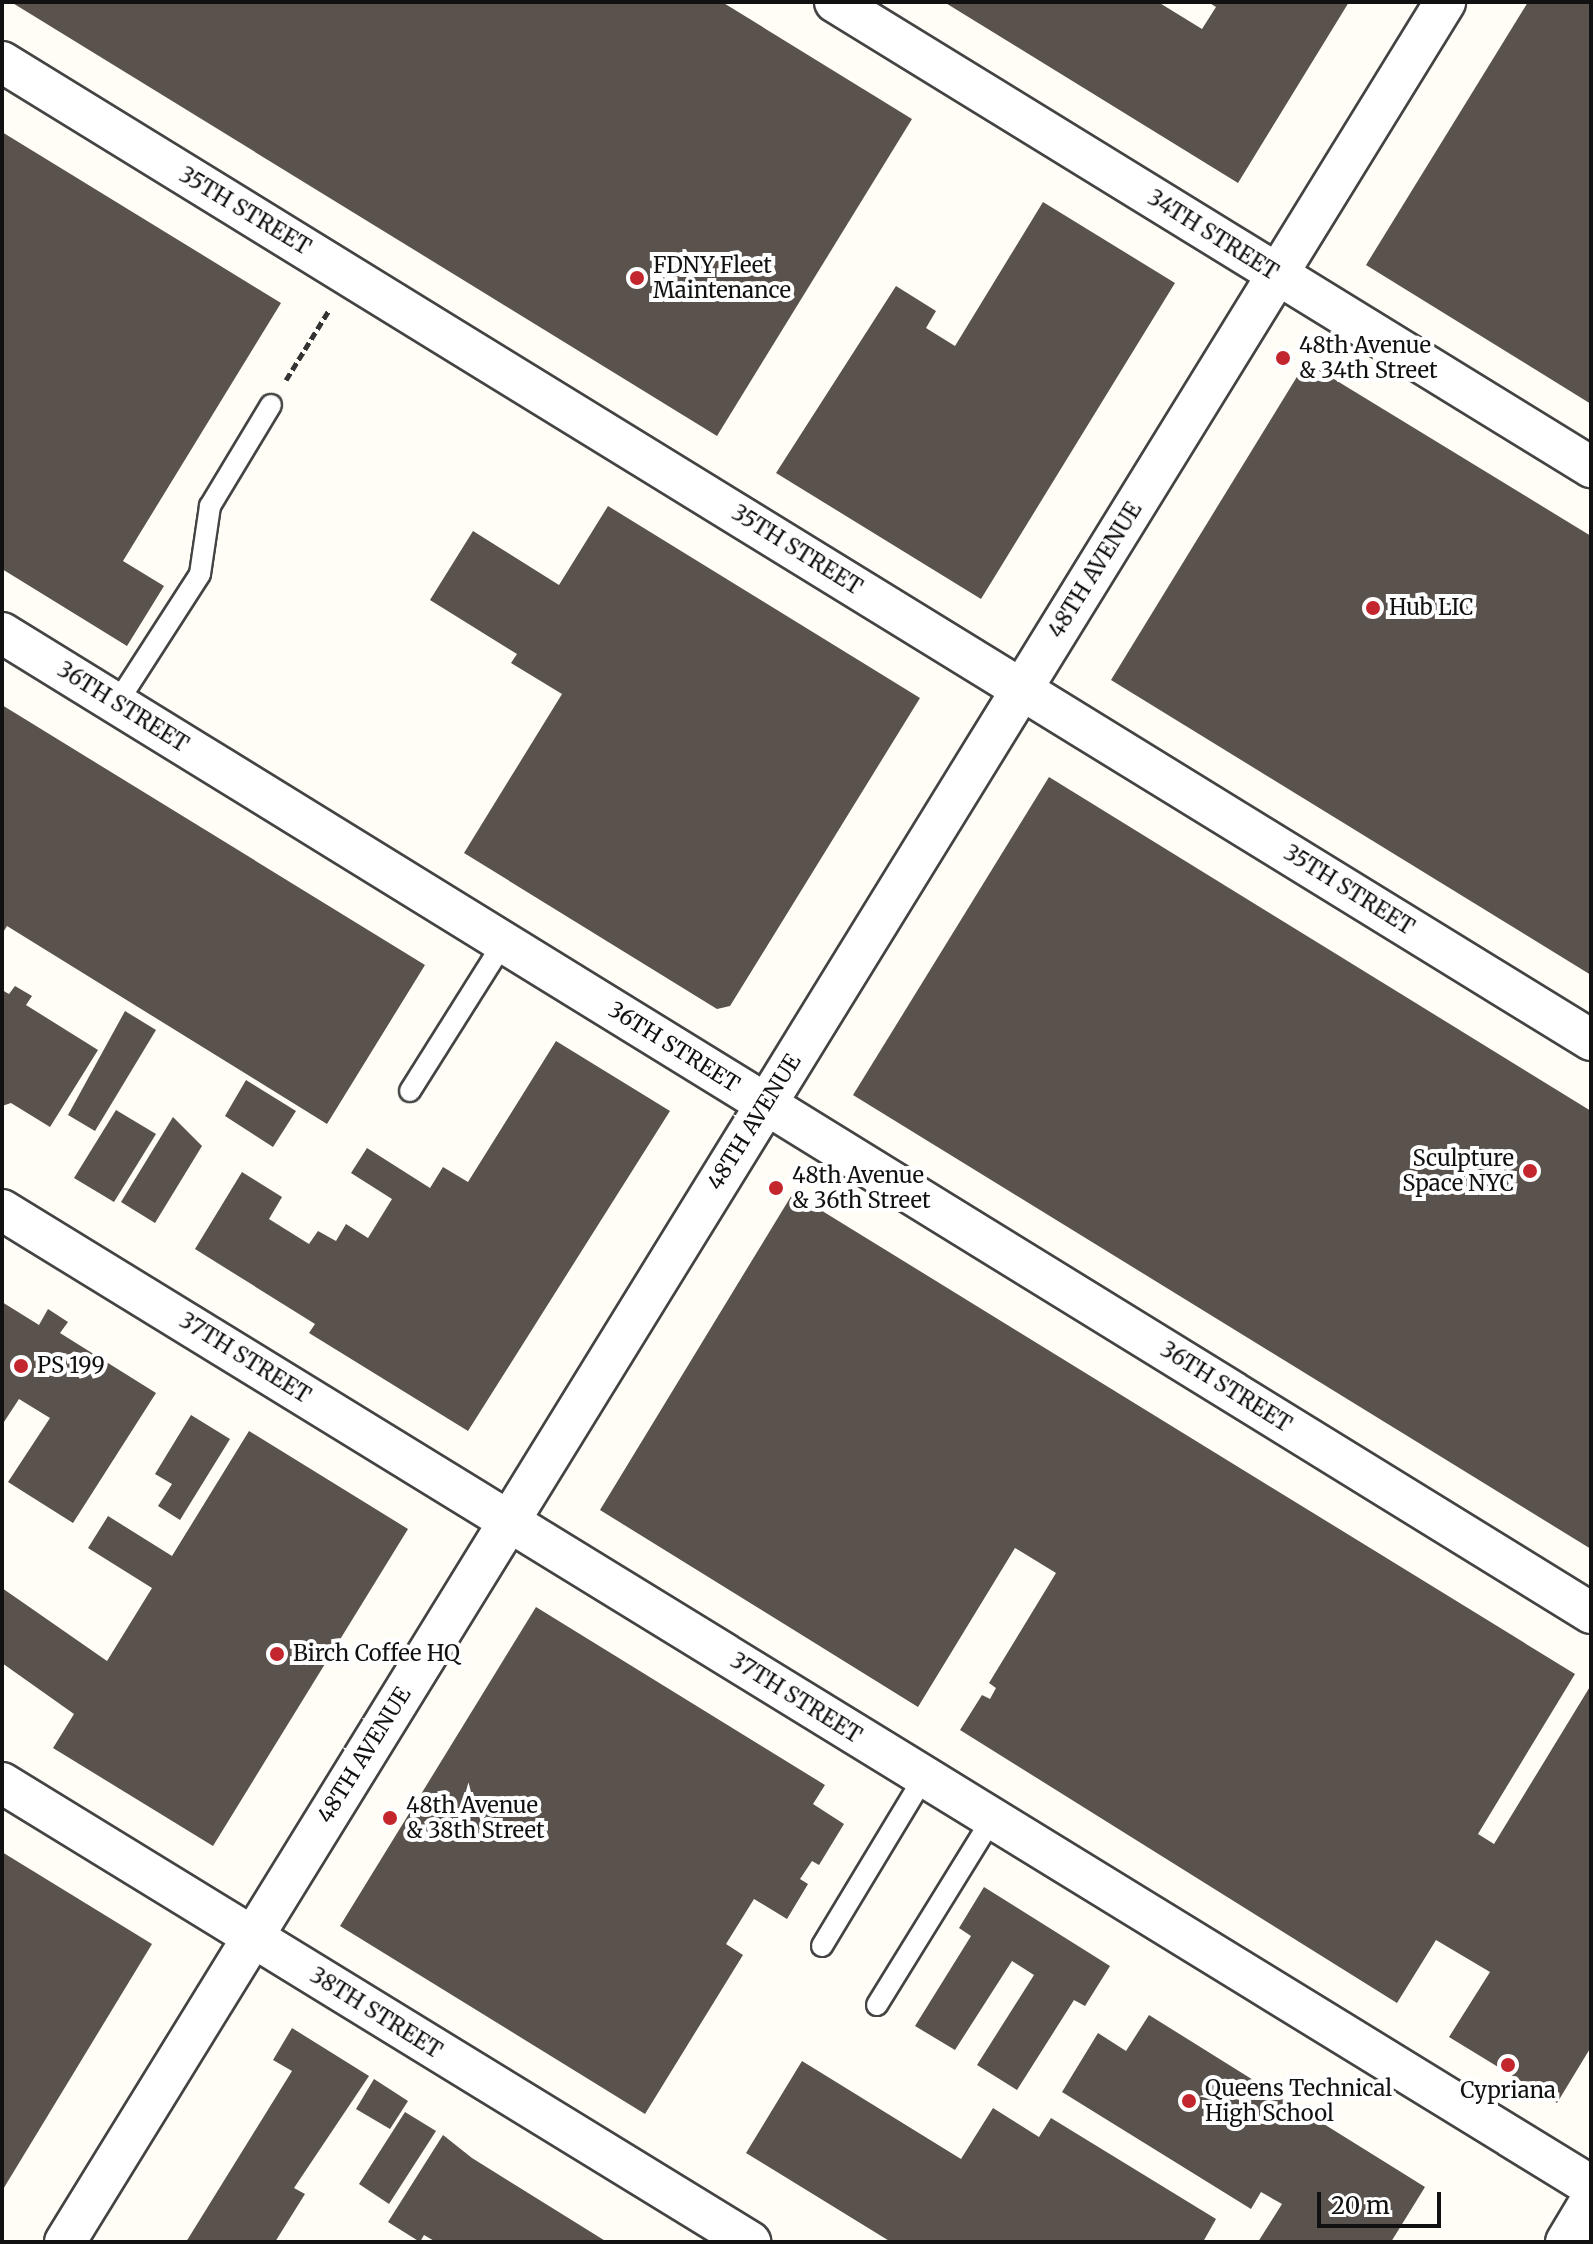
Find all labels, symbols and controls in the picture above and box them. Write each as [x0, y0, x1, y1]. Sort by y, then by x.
street label: 35TH STREET [175, 161, 315, 261]
street label: 34TH STREET [1143, 184, 1283, 286]
place label: FDNY Fleet Maintenance [653, 252, 791, 304]
marker: FDNY Fleet Maintenance [628, 269, 646, 287]
place label: 48th Avenue & 34th Street [1299, 332, 1438, 384]
marker: 48th Avenue & 34th Street [1274, 349, 1292, 367]
street label: 48TH AVENUE [1043, 497, 1147, 643]
street label: 35TH STREET [727, 499, 867, 601]
place label: Hub LIC [1389, 595, 1473, 621]
marker: Hub LIC [1364, 599, 1382, 617]
street label: 36TH STREET [53, 656, 193, 758]
street label: 35TH STREET [1279, 839, 1419, 941]
street label: 36TH STREET [604, 996, 744, 1098]
street label: 48TH AVENUE [702, 1049, 806, 1195]
place label: Sculpture Space NYC [1402, 1145, 1514, 1196]
place label: 48th Avenue & 36th Street [792, 1162, 930, 1214]
marker: Sculpture Space NYC [1521, 1162, 1539, 1180]
marker: 48th Avenue & 36th Street [767, 1179, 785, 1197]
street label: 37TH STREET [175, 1307, 315, 1409]
street label: 36TH STREET [1156, 1336, 1296, 1438]
place label: PS 199 [37, 1353, 105, 1379]
marker: PS 199 [12, 1357, 30, 1375]
place label: Birch Coffee HQ [293, 1641, 460, 1667]
marker: Birch Coffee HQ [268, 1645, 286, 1663]
street label: 37TH STREET [726, 1647, 866, 1749]
street label: 48TH AVENUE [312, 1682, 416, 1828]
place label: 48th Avenue & 38th Street [406, 1792, 545, 1844]
marker: 48th Avenue & 38th Street [381, 1809, 399, 1827]
street label: 38TH STREET [305, 1962, 447, 2064]
marker: Cypriana [1499, 2056, 1517, 2074]
place label: Queens Technical High School [1205, 2075, 1392, 2126]
place label: Cypriana [1460, 2078, 1556, 2104]
marker: Queens Technical High School [1180, 2092, 1198, 2110]
scale bar [1321, 2176, 1445, 2226]
text: 20 m [1331, 2190, 1390, 2221]

